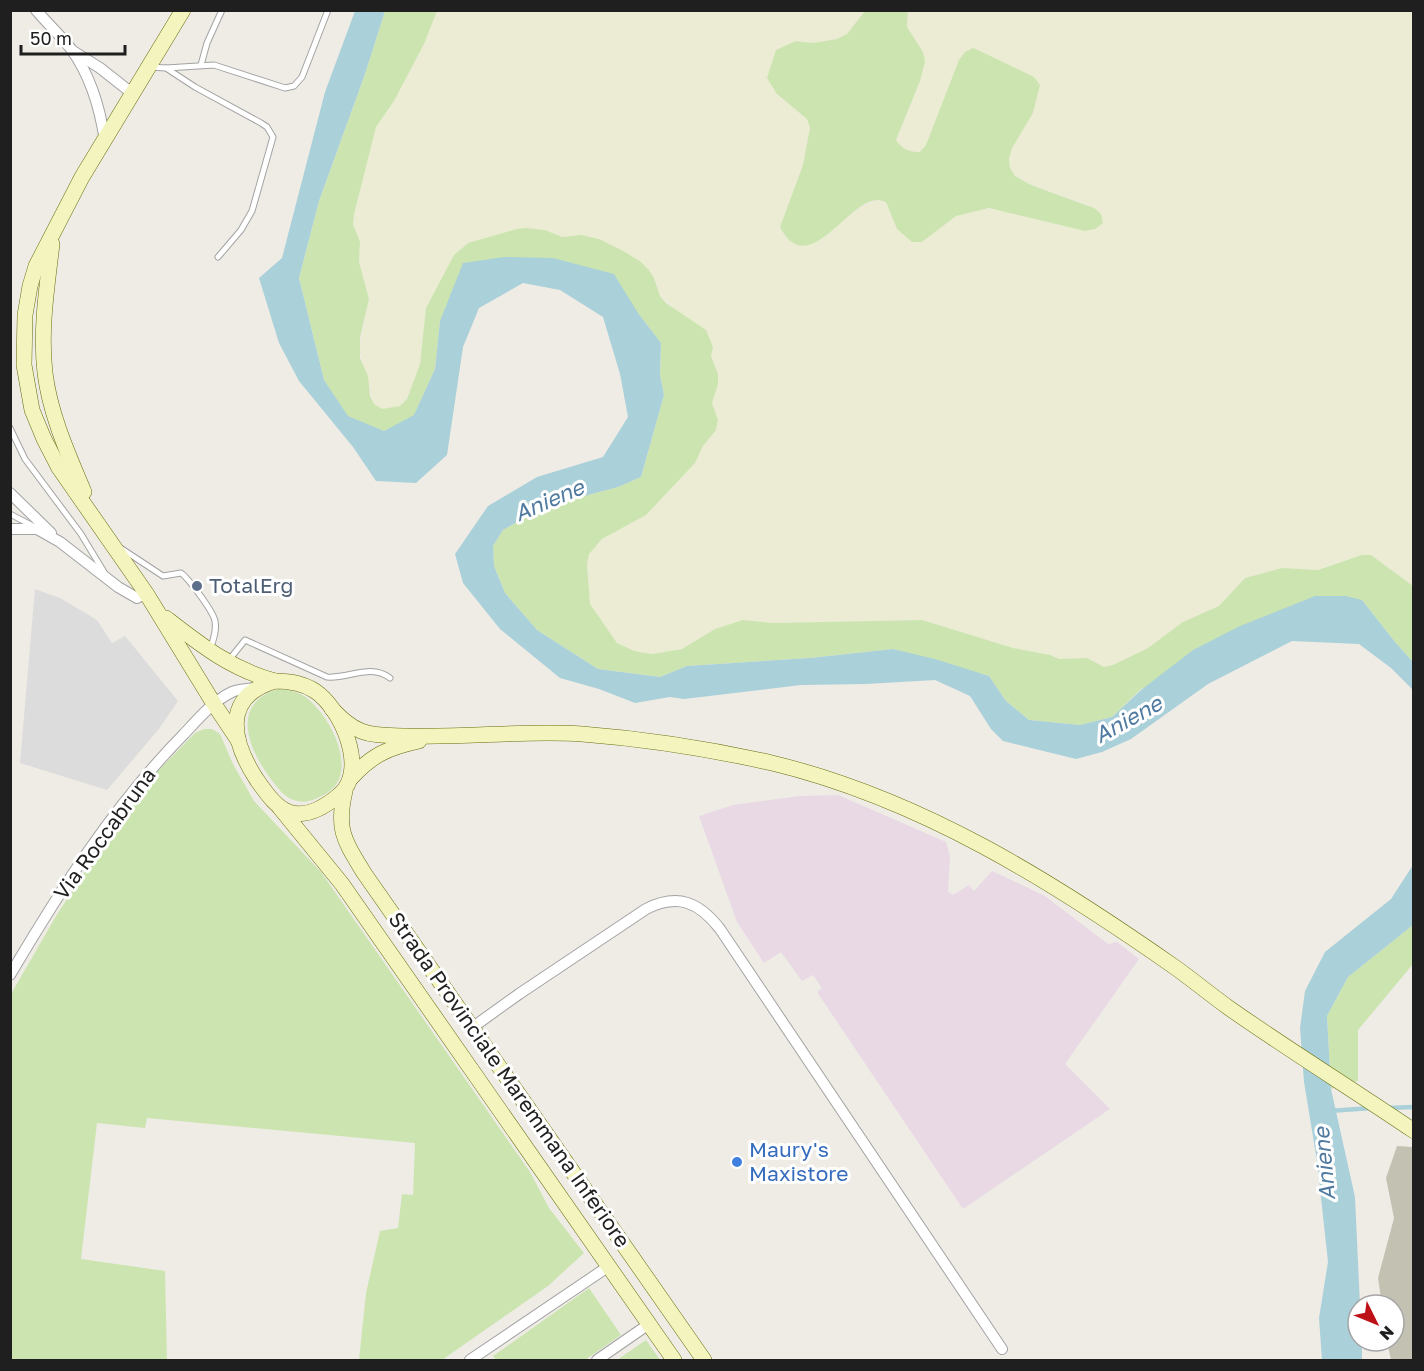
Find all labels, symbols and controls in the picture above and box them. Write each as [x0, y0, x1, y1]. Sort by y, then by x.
scale bar [21, 18, 124, 56]
text: 50 m [30, 27, 72, 49]
water label: Aniene [510, 472, 590, 526]
place label: TotalErg [209, 572, 293, 598]
marker: TotalErg [190, 579, 204, 593]
water label: Aniene [1089, 688, 1168, 748]
street label: Via Roccabruna [48, 762, 161, 904]
street label: Strada Provinciale Maremmana Inferiore [384, 907, 636, 1252]
water label: Aniene [1307, 1124, 1340, 1202]
place label: Maury's Maxistore [749, 1136, 848, 1186]
marker: Maury's Maxistore [730, 1155, 744, 1169]
north arrow [1346, 1293, 1406, 1353]
text: N [1376, 1322, 1398, 1345]

